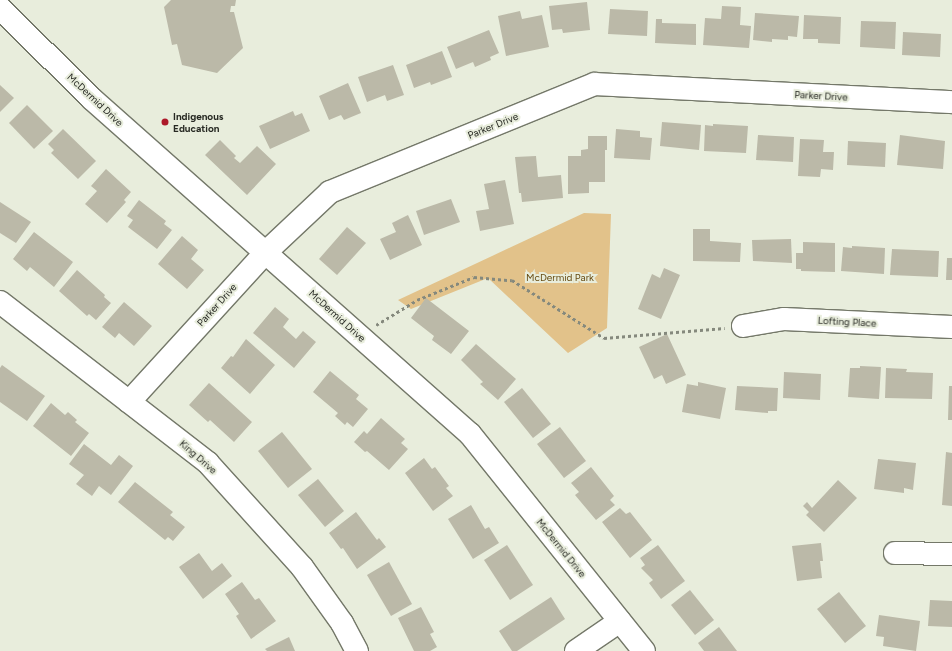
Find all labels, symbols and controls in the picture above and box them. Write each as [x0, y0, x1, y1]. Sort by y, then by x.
street label: McDermid Drive [65, 71, 125, 129]
street label: Parker Drive [794, 89, 848, 103]
place label: Indigenous Education [173, 110, 224, 134]
street label: Parker Drive [466, 110, 520, 142]
marker: Indigenous Education [160, 117, 170, 127]
park label: McDermid Park [526, 272, 594, 284]
street label: Parker Drive [195, 281, 239, 329]
street label: McDermid Drive [306, 287, 368, 345]
street label: Lofting Place [817, 314, 877, 330]
street label: King Drive [177, 438, 219, 476]
street label: McDermid Drive [534, 516, 588, 580]

